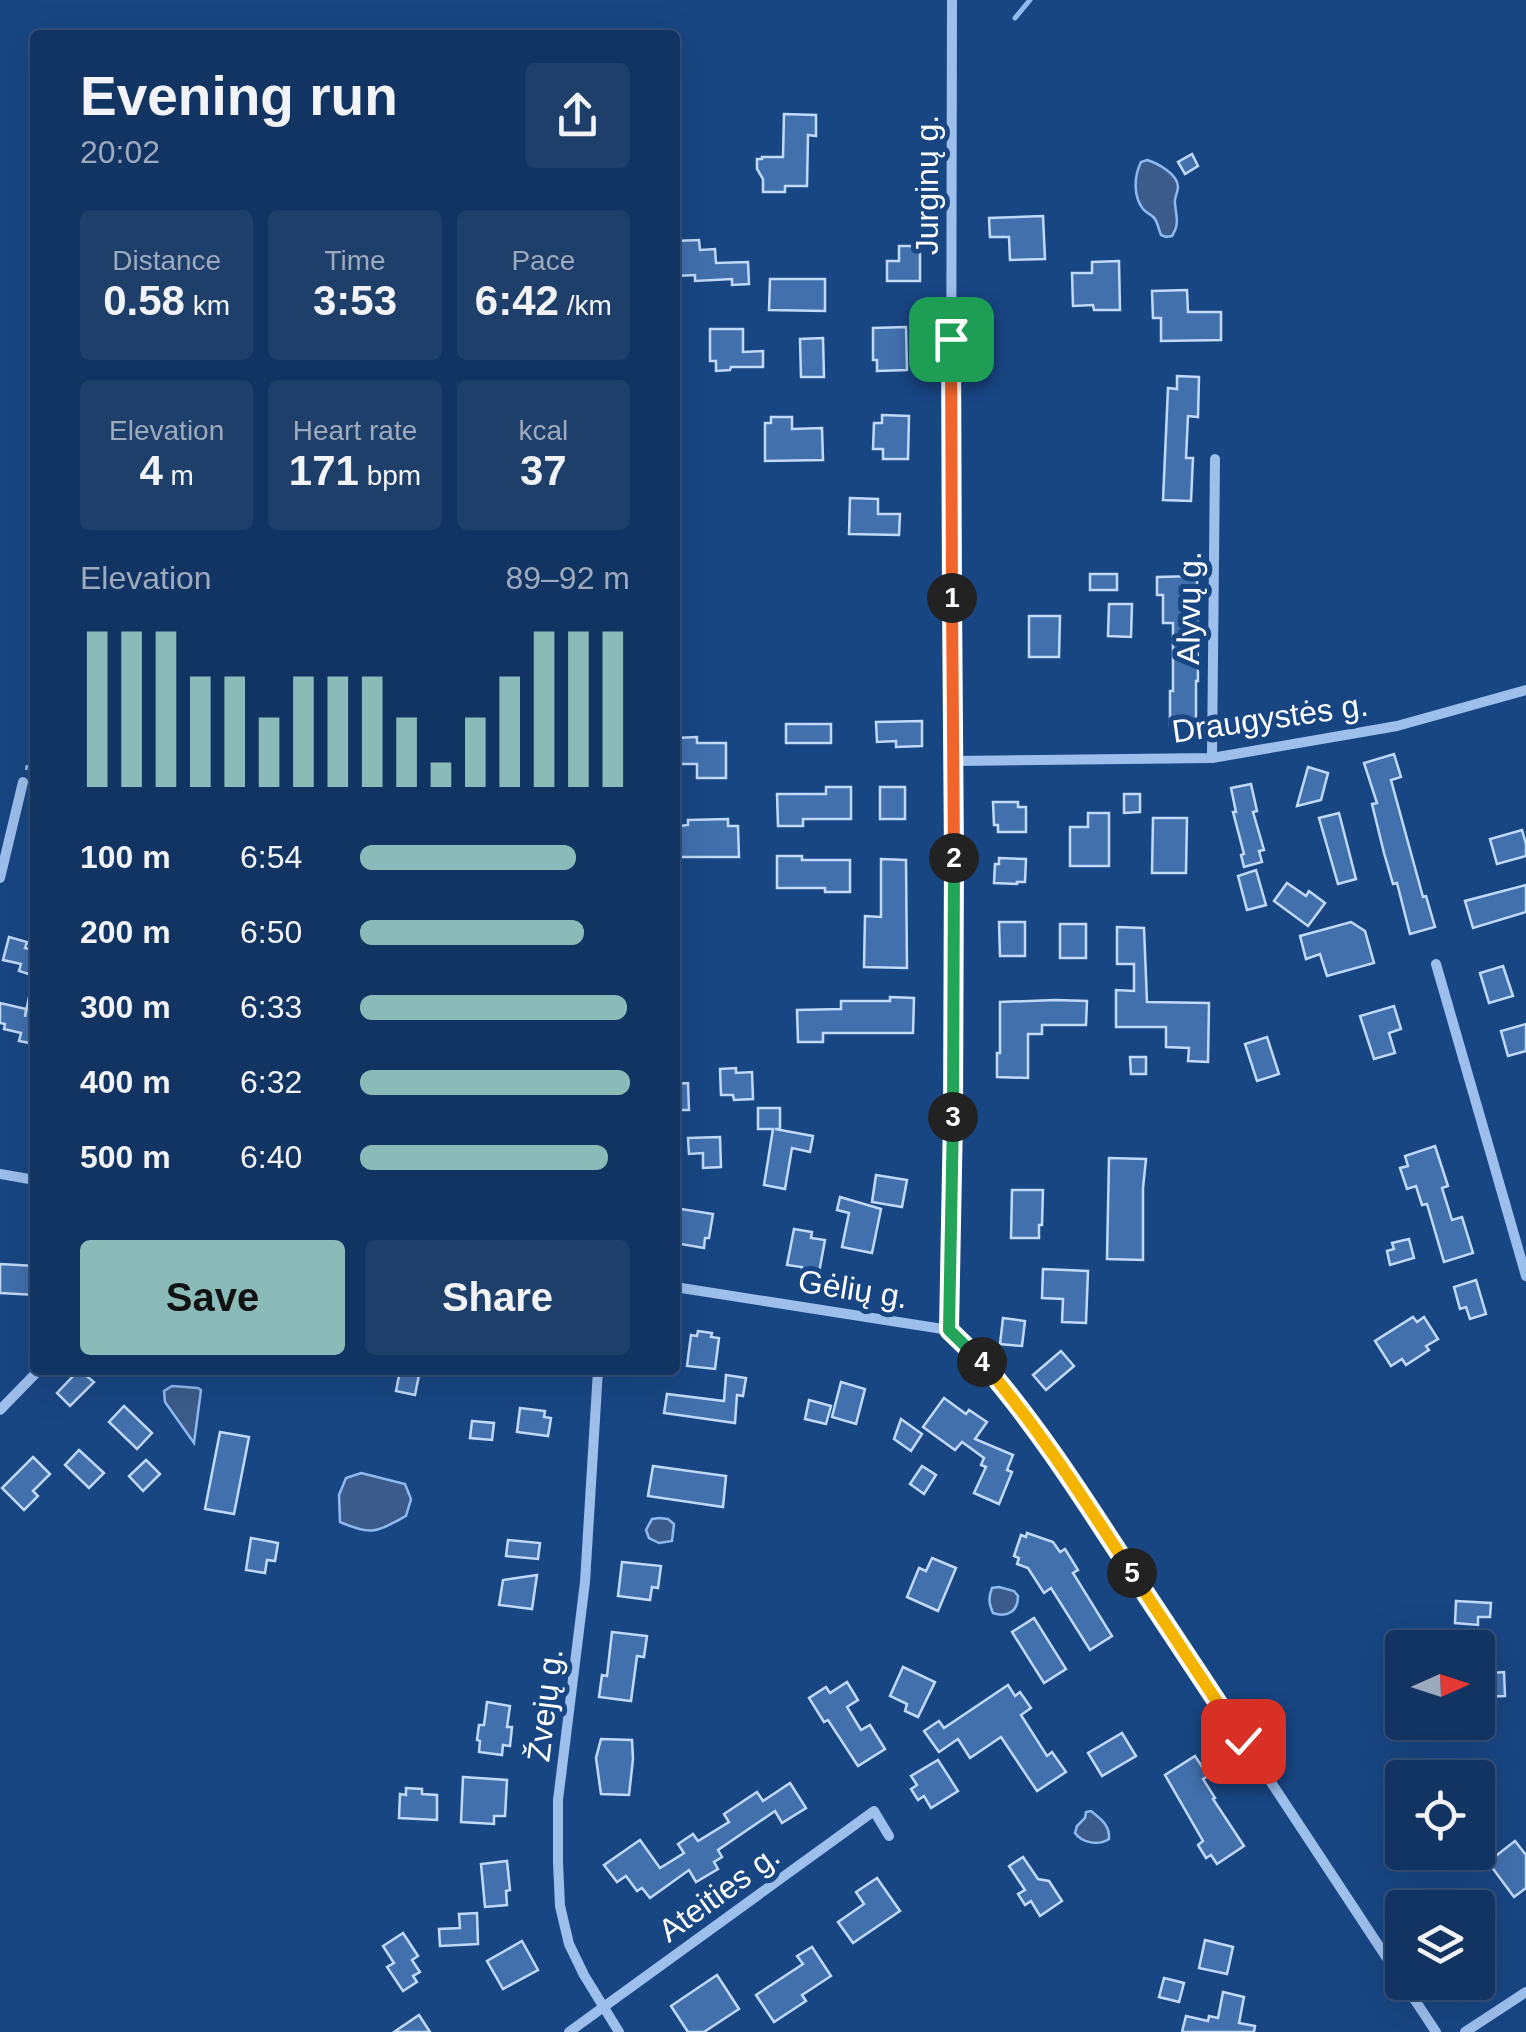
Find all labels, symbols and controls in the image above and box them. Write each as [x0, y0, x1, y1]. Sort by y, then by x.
button: share [525, 63, 630, 168]
text: Evening run [80, 65, 398, 127]
street label: Jurginų g. [909, 115, 945, 255]
text: 20:02 [80, 134, 160, 170]
text: Distance [112, 245, 221, 276]
text: Time [324, 245, 386, 276]
text: Pace [511, 245, 575, 276]
text: 0.58 [103, 277, 185, 324]
text: 3:53 [313, 277, 397, 324]
text: 6:42 [475, 277, 559, 324]
text: km [185, 290, 230, 321]
text: /km [559, 290, 612, 321]
pin [909, 297, 994, 382]
icon: arrive [924, 312, 979, 367]
text: Elevation [109, 415, 224, 446]
text: Heart rate [293, 415, 417, 446]
text: kcal [518, 415, 568, 446]
text: 4 [139, 447, 163, 494]
text: 171 [289, 447, 359, 494]
text: 37 [520, 447, 567, 494]
text: m [163, 460, 194, 491]
text: bpm [359, 460, 421, 491]
street label: Alyvų g. [1170, 551, 1208, 665]
text: Elevation [80, 560, 212, 596]
text: 89–92 m [505, 560, 630, 596]
pin: 1 [927, 573, 977, 623]
text: 1 [944, 582, 960, 613]
street label: Draugystės g. [1170, 686, 1370, 750]
pin: 2 [929, 833, 979, 883]
text: 100 m [80, 839, 171, 875]
text: 6:54 [240, 839, 302, 875]
text: 2 [946, 842, 962, 873]
text: 200 m [80, 914, 171, 950]
text: 6:50 [240, 914, 302, 950]
text: 300 m [80, 989, 171, 1025]
text: 6:33 [240, 989, 302, 1025]
text: 400 m [80, 1064, 171, 1100]
text: 6:32 [240, 1064, 302, 1100]
pin: 3 [928, 1092, 978, 1142]
text: 3 [945, 1101, 961, 1132]
text: 500 m [80, 1139, 171, 1175]
text: 6:40 [240, 1139, 302, 1175]
button: Save [80, 1240, 345, 1355]
button: Share [365, 1240, 630, 1355]
street label: Gėlių g. [796, 1263, 910, 1315]
pin: 4 [957, 1337, 1007, 1387]
text: 4 [974, 1346, 990, 1377]
pin: 5 [1107, 1548, 1157, 1598]
text: 5 [1124, 1557, 1140, 1588]
north arrow [1385, 1630, 1495, 1740]
map controls [1385, 1630, 1495, 2000]
street label: Žvejų g. [520, 1646, 570, 1764]
pin [1201, 1699, 1286, 1784]
icon: check [1216, 1714, 1271, 1769]
button: locate [1385, 1760, 1495, 1870]
street label: Ateities g. [652, 1837, 786, 1949]
button: layers [1385, 1890, 1495, 2000]

